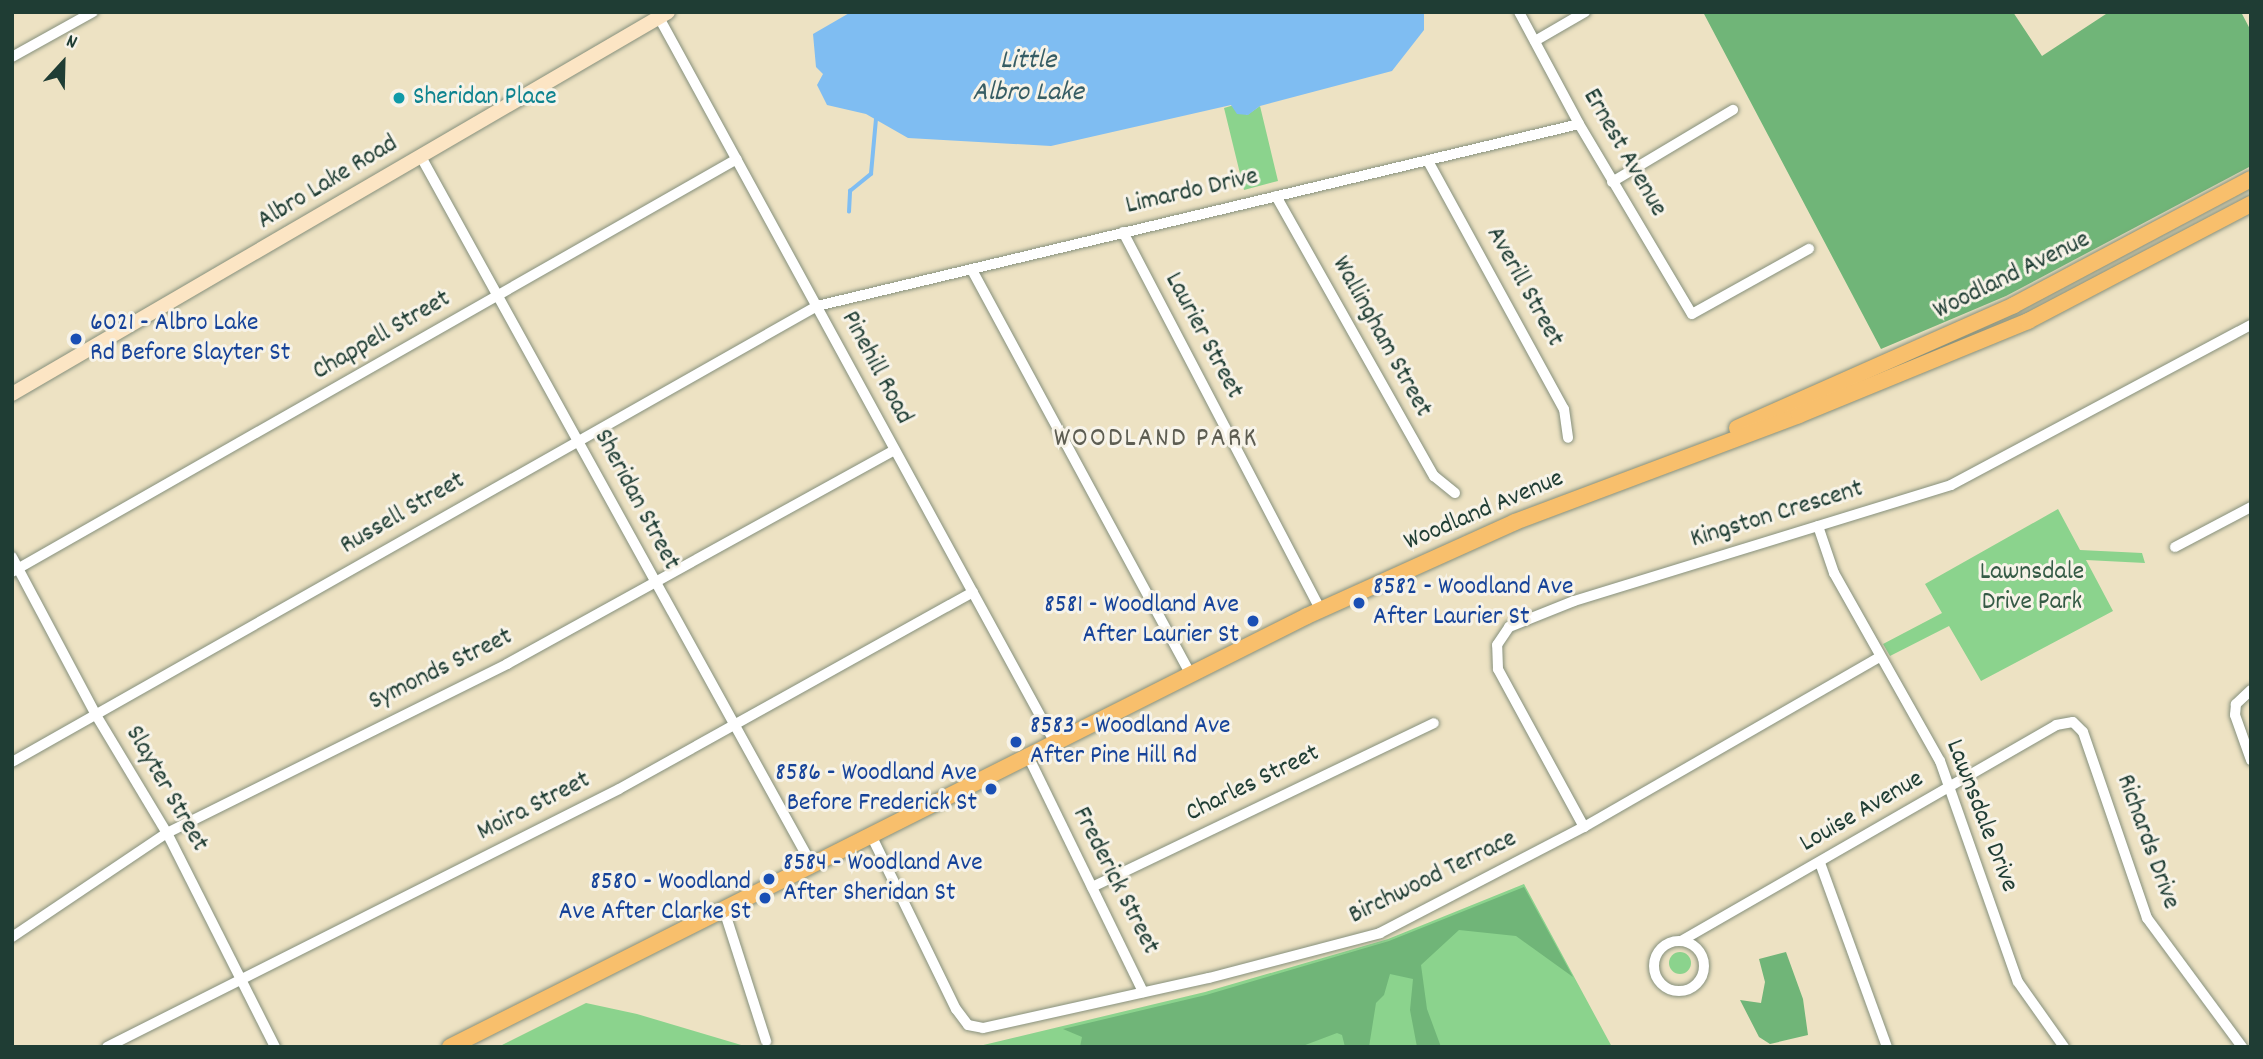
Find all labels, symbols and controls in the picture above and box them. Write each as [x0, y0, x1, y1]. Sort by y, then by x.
north arrow [28, 28, 98, 98]
text: N [62, 29, 80, 57]
water label: Little Albro Lake [972, 45, 1084, 111]
place label: Sheridan Place [413, 82, 557, 114]
street label: Ernest Avenue [1575, 83, 1673, 223]
marker: Sheridan Place [391, 90, 407, 106]
street label: Albro Lake Road [252, 129, 404, 237]
street label: Limardo Drive [1123, 162, 1261, 222]
street label: Averill Street [1478, 222, 1570, 352]
street label: Woodland Avenue [1929, 225, 2095, 327]
street label: Wallingham Street [1324, 251, 1438, 423]
street label: Laurier Street [1157, 267, 1249, 405]
street label: Chappell Street [308, 284, 456, 388]
street label: Pinehill Road [833, 306, 919, 430]
place label: 6021 - Albro Lake Rd Before Slayter St [90, 308, 290, 370]
marker: 6021 - Albro Lake Rd Before Slayter St [68, 331, 84, 347]
district label: WOODLAND PARK [1055, 423, 1257, 457]
street label: Sheridan Street [586, 424, 686, 576]
street label: Woodland Avenue [1400, 463, 1568, 559]
street label: Russell Street [335, 466, 471, 562]
street label: Kingston Crescent [1687, 474, 1867, 556]
park label: Lawnsdale Drive Park [1980, 557, 2084, 618]
place label: 8582 - Woodland Ave After Laurier St [1373, 572, 1573, 634]
place label: 8581 - Woodland Ave After Laurier St [1044, 590, 1239, 652]
marker: 8582 - Woodland Ave After Laurier St [1351, 595, 1367, 611]
marker: 8581 - Woodland Ave After Laurier St [1245, 613, 1261, 629]
street label: Symonds Street [364, 622, 518, 718]
place label: 8583 - Woodland Ave After Pine Hill Rd [1030, 711, 1231, 772]
street label: Slayter Street [117, 720, 215, 858]
marker: 8583 - Woodland Ave After Pine Hill Rd [1008, 734, 1024, 750]
street label: Lawnsdale Drive [1938, 735, 2024, 897]
street label: Charles Street [1181, 738, 1325, 830]
place label: 8586 - Woodland Ave Before Frederick St [775, 758, 977, 820]
street label: Louise Avenue [1795, 764, 1929, 860]
street label: Moira Street [472, 765, 596, 849]
street label: Richards Drive [2108, 771, 2186, 913]
marker: 8586 - Woodland Ave Before Frederick St [983, 781, 999, 797]
street label: Frederick Street [1065, 802, 1165, 960]
street label: Birchwood Terrace [1344, 824, 1522, 932]
place label: 8584 - Woodland Ave After Sheridan St [783, 848, 983, 910]
place label: 8580 - Woodland Ave After Clarke St [559, 867, 751, 928]
marker: 8584 - Woodland Ave After Sheridan St [761, 871, 777, 887]
marker: 8580 - Woodland Ave After Clarke St [757, 890, 773, 906]

